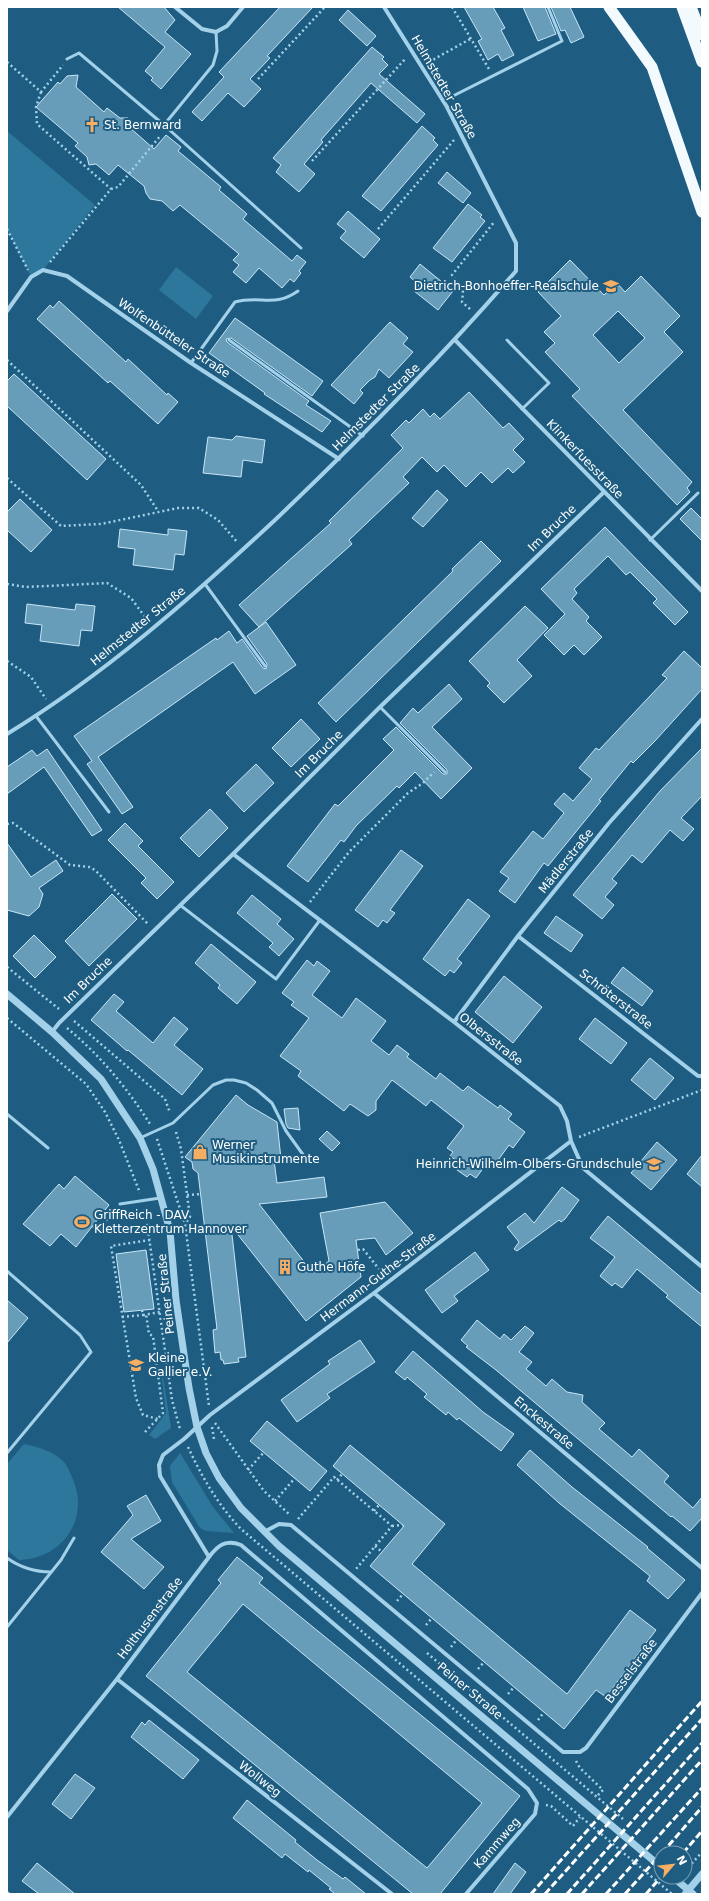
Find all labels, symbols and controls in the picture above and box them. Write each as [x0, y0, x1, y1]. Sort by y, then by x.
street label: Helmstedter Straße [408, 32, 480, 142]
church icon: St. Bernward [83, 116, 101, 134]
place label: St. Bernward [104, 118, 181, 132]
school or university icon: Dietrich-Bonhoeffer-Realschule [602, 277, 620, 295]
place label: Dietrich-Bonhoeffer-Realschule [414, 279, 599, 293]
street label: Wolfenbütteler Straße [115, 295, 233, 381]
street label: Helmstedter Straße [329, 360, 423, 454]
street label: Klinkerfuesstraße [544, 417, 626, 501]
street label: Im Bruche [525, 502, 579, 554]
street label: Helmstedter Straße [88, 583, 188, 669]
street label: Im Bruche [292, 727, 346, 781]
street label: Mädlerstraße [536, 826, 596, 896]
street label: Im Bruche [61, 954, 115, 1006]
street label: Schröterstraße [577, 966, 655, 1032]
street label: Olbersstraße [456, 1010, 526, 1068]
place label: Werner Musikinstrumente [212, 1138, 320, 1166]
shop icon: Werner Musikinstrumente [191, 1143, 209, 1161]
school or university icon: Heinrich-Wilhelm-Olbers-Grundschule [645, 1155, 663, 1173]
place label: Heinrich-Wilhelm-Olbers-Grundschule [416, 1157, 642, 1171]
place label: GriffReich - DAV Kletterzentrum Hannover [94, 1208, 247, 1236]
sports icon: GriffReich - DAV Kletterzentrum Hannover [73, 1213, 91, 1231]
street label: Hermann-Guthe-Straße [318, 1229, 438, 1325]
street label: Peiner Straße [155, 1253, 177, 1335]
building icon: Guthe Höfe [276, 1258, 294, 1276]
place label: Guthe Höfe [297, 1260, 365, 1274]
place label: Kleine Gallier e.V. [148, 1351, 212, 1379]
school or university icon: Kleine Gallier e.V. [127, 1356, 145, 1374]
street label: Enckestraße [511, 1394, 577, 1452]
street label: Holthusenstraße [115, 1574, 185, 1662]
street label: Besselstraße [602, 1636, 660, 1706]
street label: Peiner Straße [435, 1660, 505, 1722]
street label: Wollweg [236, 1758, 284, 1800]
street label: Kammweg [471, 1815, 523, 1871]
north arrow [653, 1845, 693, 1885]
text: N [673, 1853, 689, 1868]

